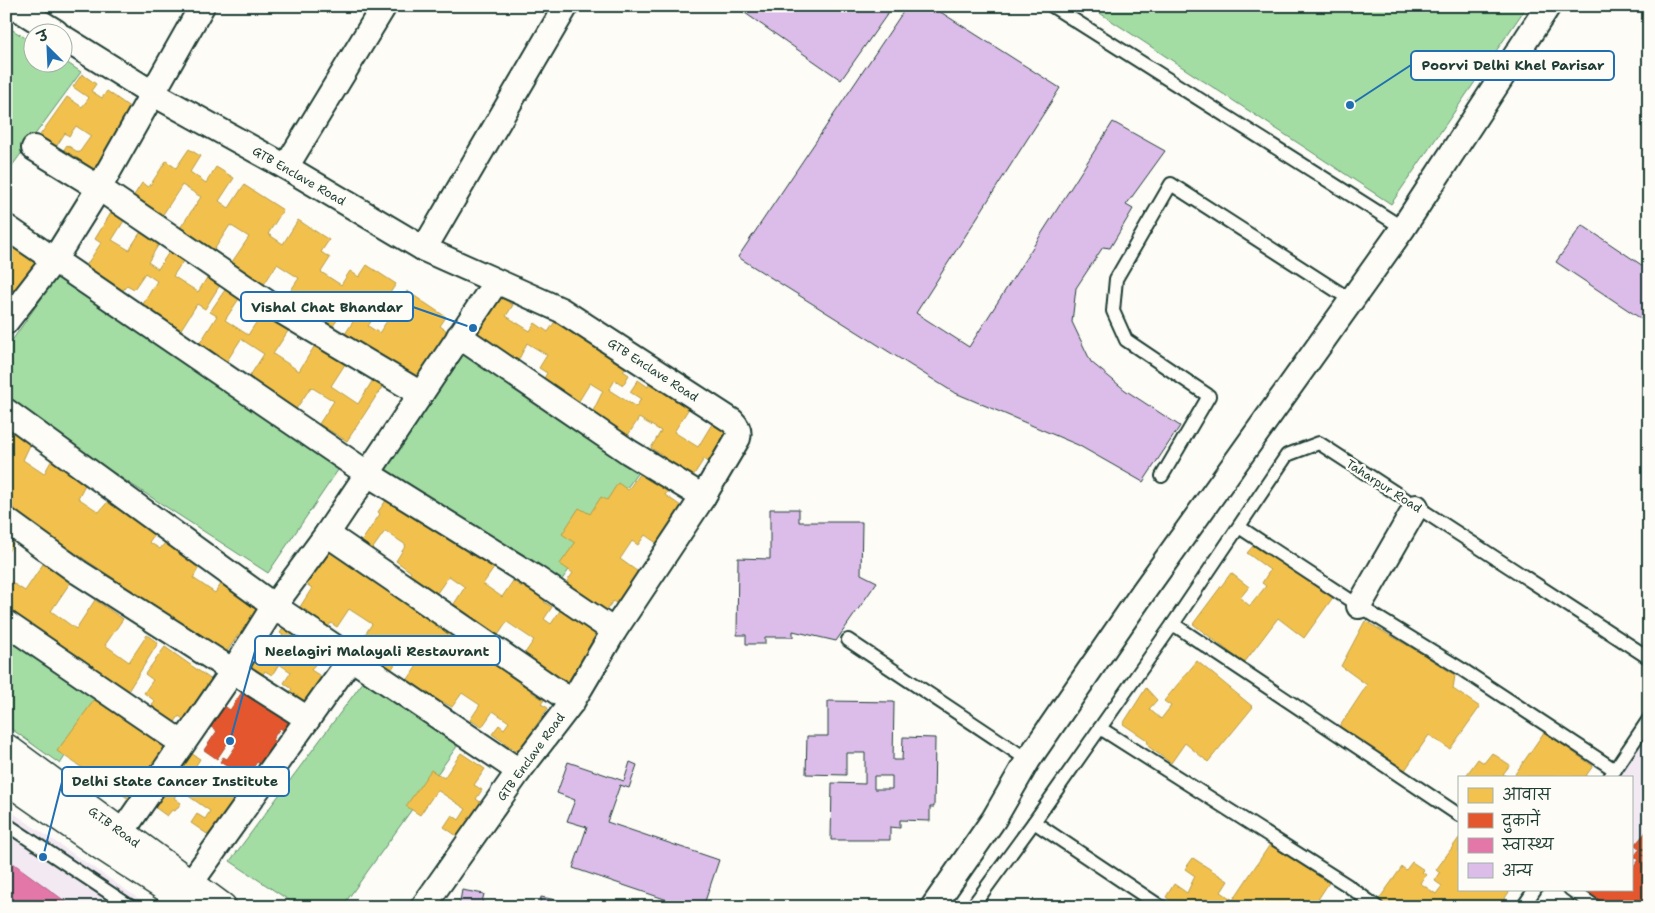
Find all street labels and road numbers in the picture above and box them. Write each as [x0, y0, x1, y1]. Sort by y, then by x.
street label: GTB Enclave Road [250, 143, 349, 209]
street label: GTB Enclave Road [605, 335, 702, 406]
street label: Taharpur Road [1343, 456, 1425, 517]
street label: GTB Enclave Road [494, 709, 569, 804]
street label: G.T.B Road [85, 803, 143, 851]

